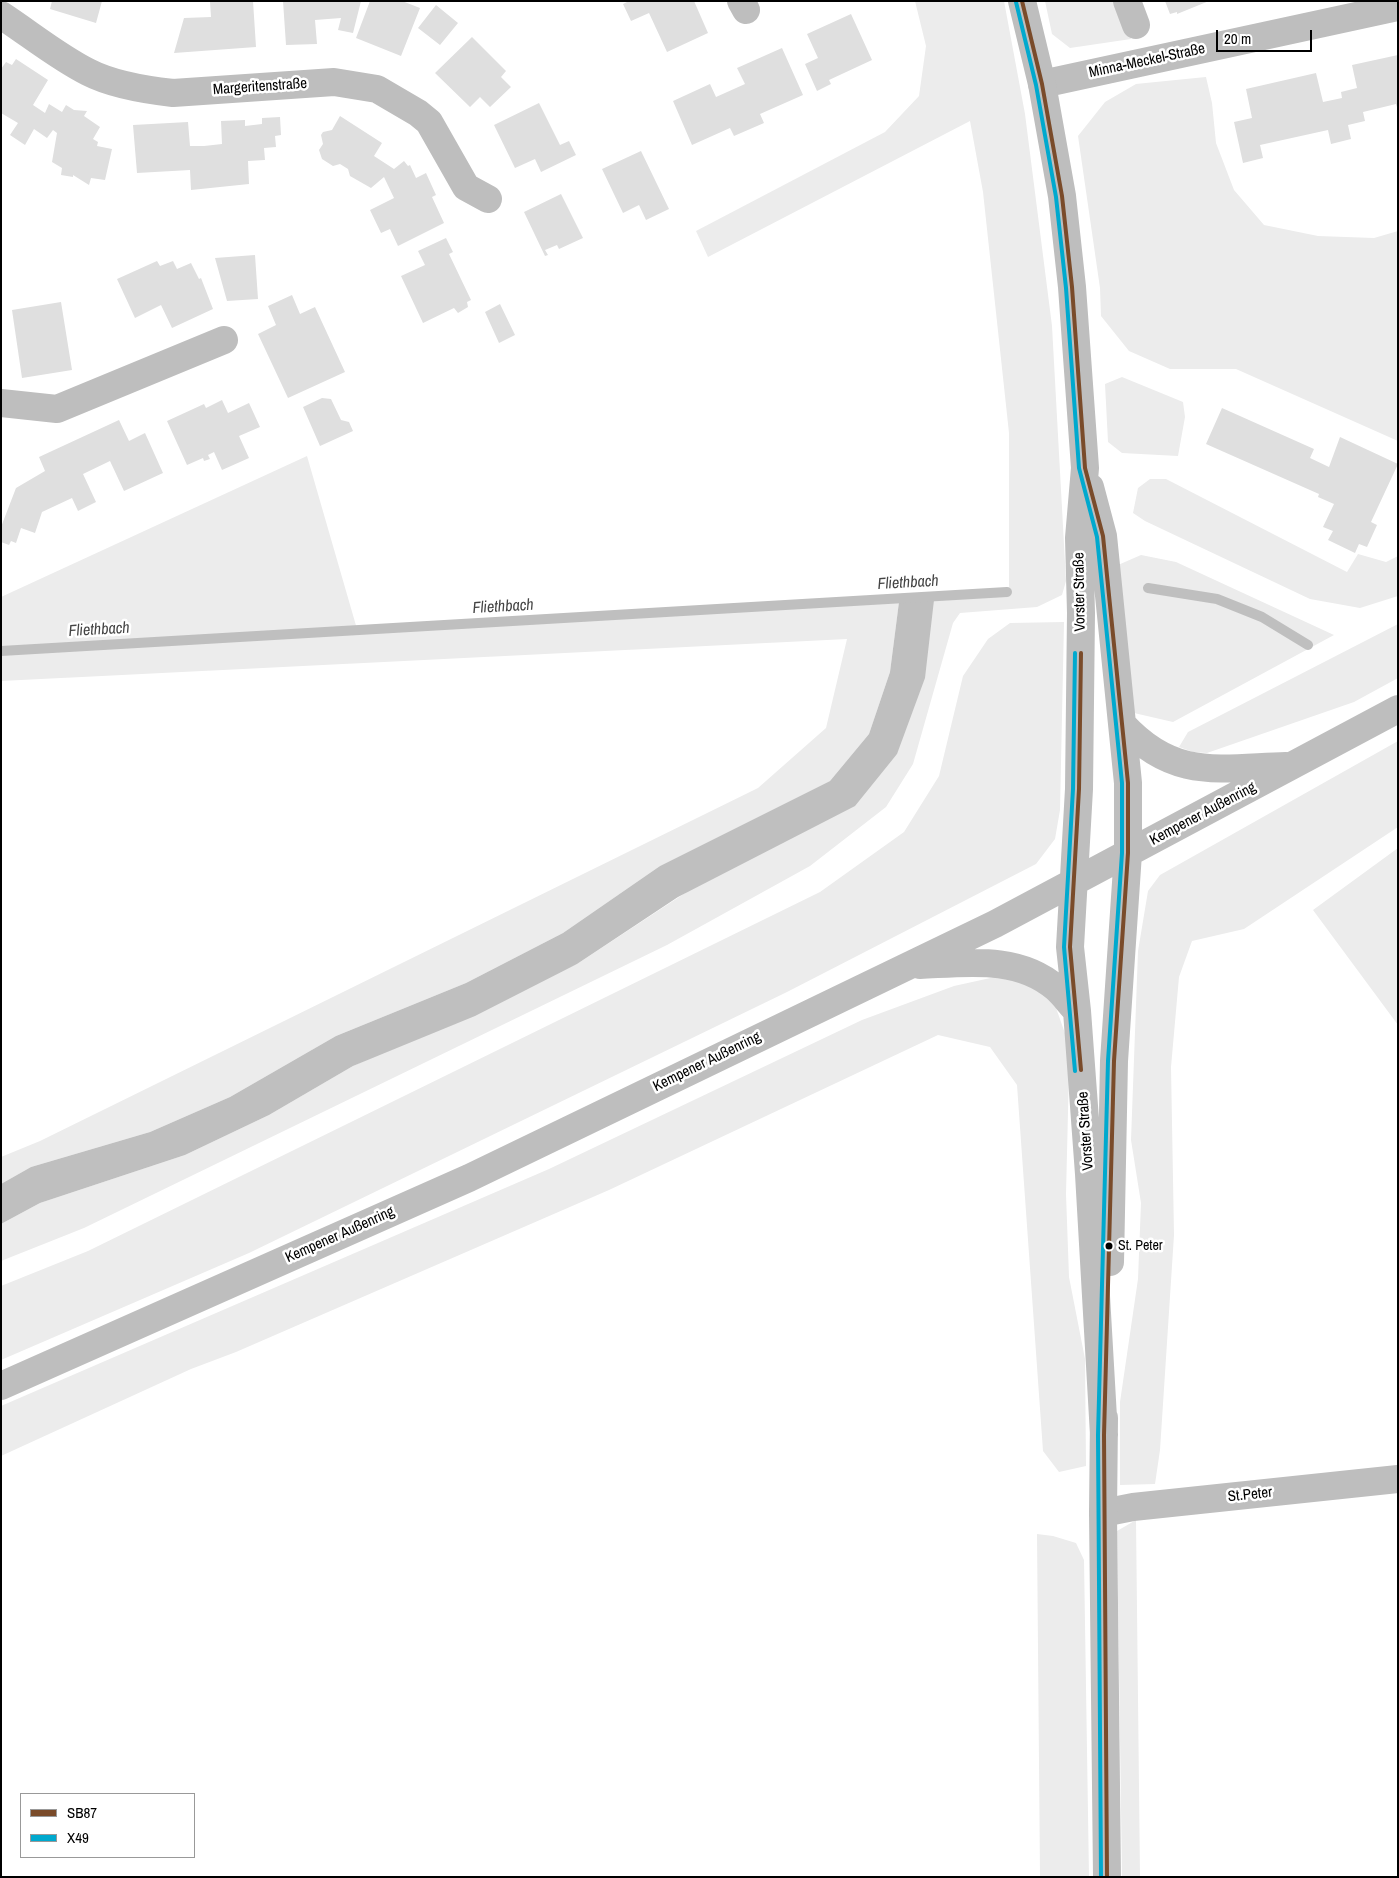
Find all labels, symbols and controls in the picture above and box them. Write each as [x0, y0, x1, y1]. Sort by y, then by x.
scale bar [1219, 20, 1315, 52]
text: 20 m [1224, 28, 1251, 49]
street label: Minna-Meckel-Straße [1087, 40, 1207, 82]
street label: Margeritenstraße [212, 75, 308, 99]
street label: Vorster Straße [1070, 552, 1090, 632]
water label: Fliethbach [877, 572, 939, 594]
water label: Fliethbach [472, 596, 534, 618]
water label: Fliethbach [68, 619, 130, 641]
street label: Kempener Außenring [1147, 778, 1259, 850]
street label: Kempener Außenring [650, 1028, 764, 1096]
street label: Vorster Straße [1074, 1091, 1098, 1171]
street label: Kempener Außenring [283, 1203, 397, 1267]
place label: St. Peter [1118, 1238, 1163, 1254]
marker: St. Peter [1104, 1241, 1114, 1251]
street label: St.Peter [1227, 1484, 1273, 1506]
legend [20, 1793, 195, 1858]
text: SB87 [67, 1802, 97, 1823]
text: X49 [67, 1827, 89, 1848]

